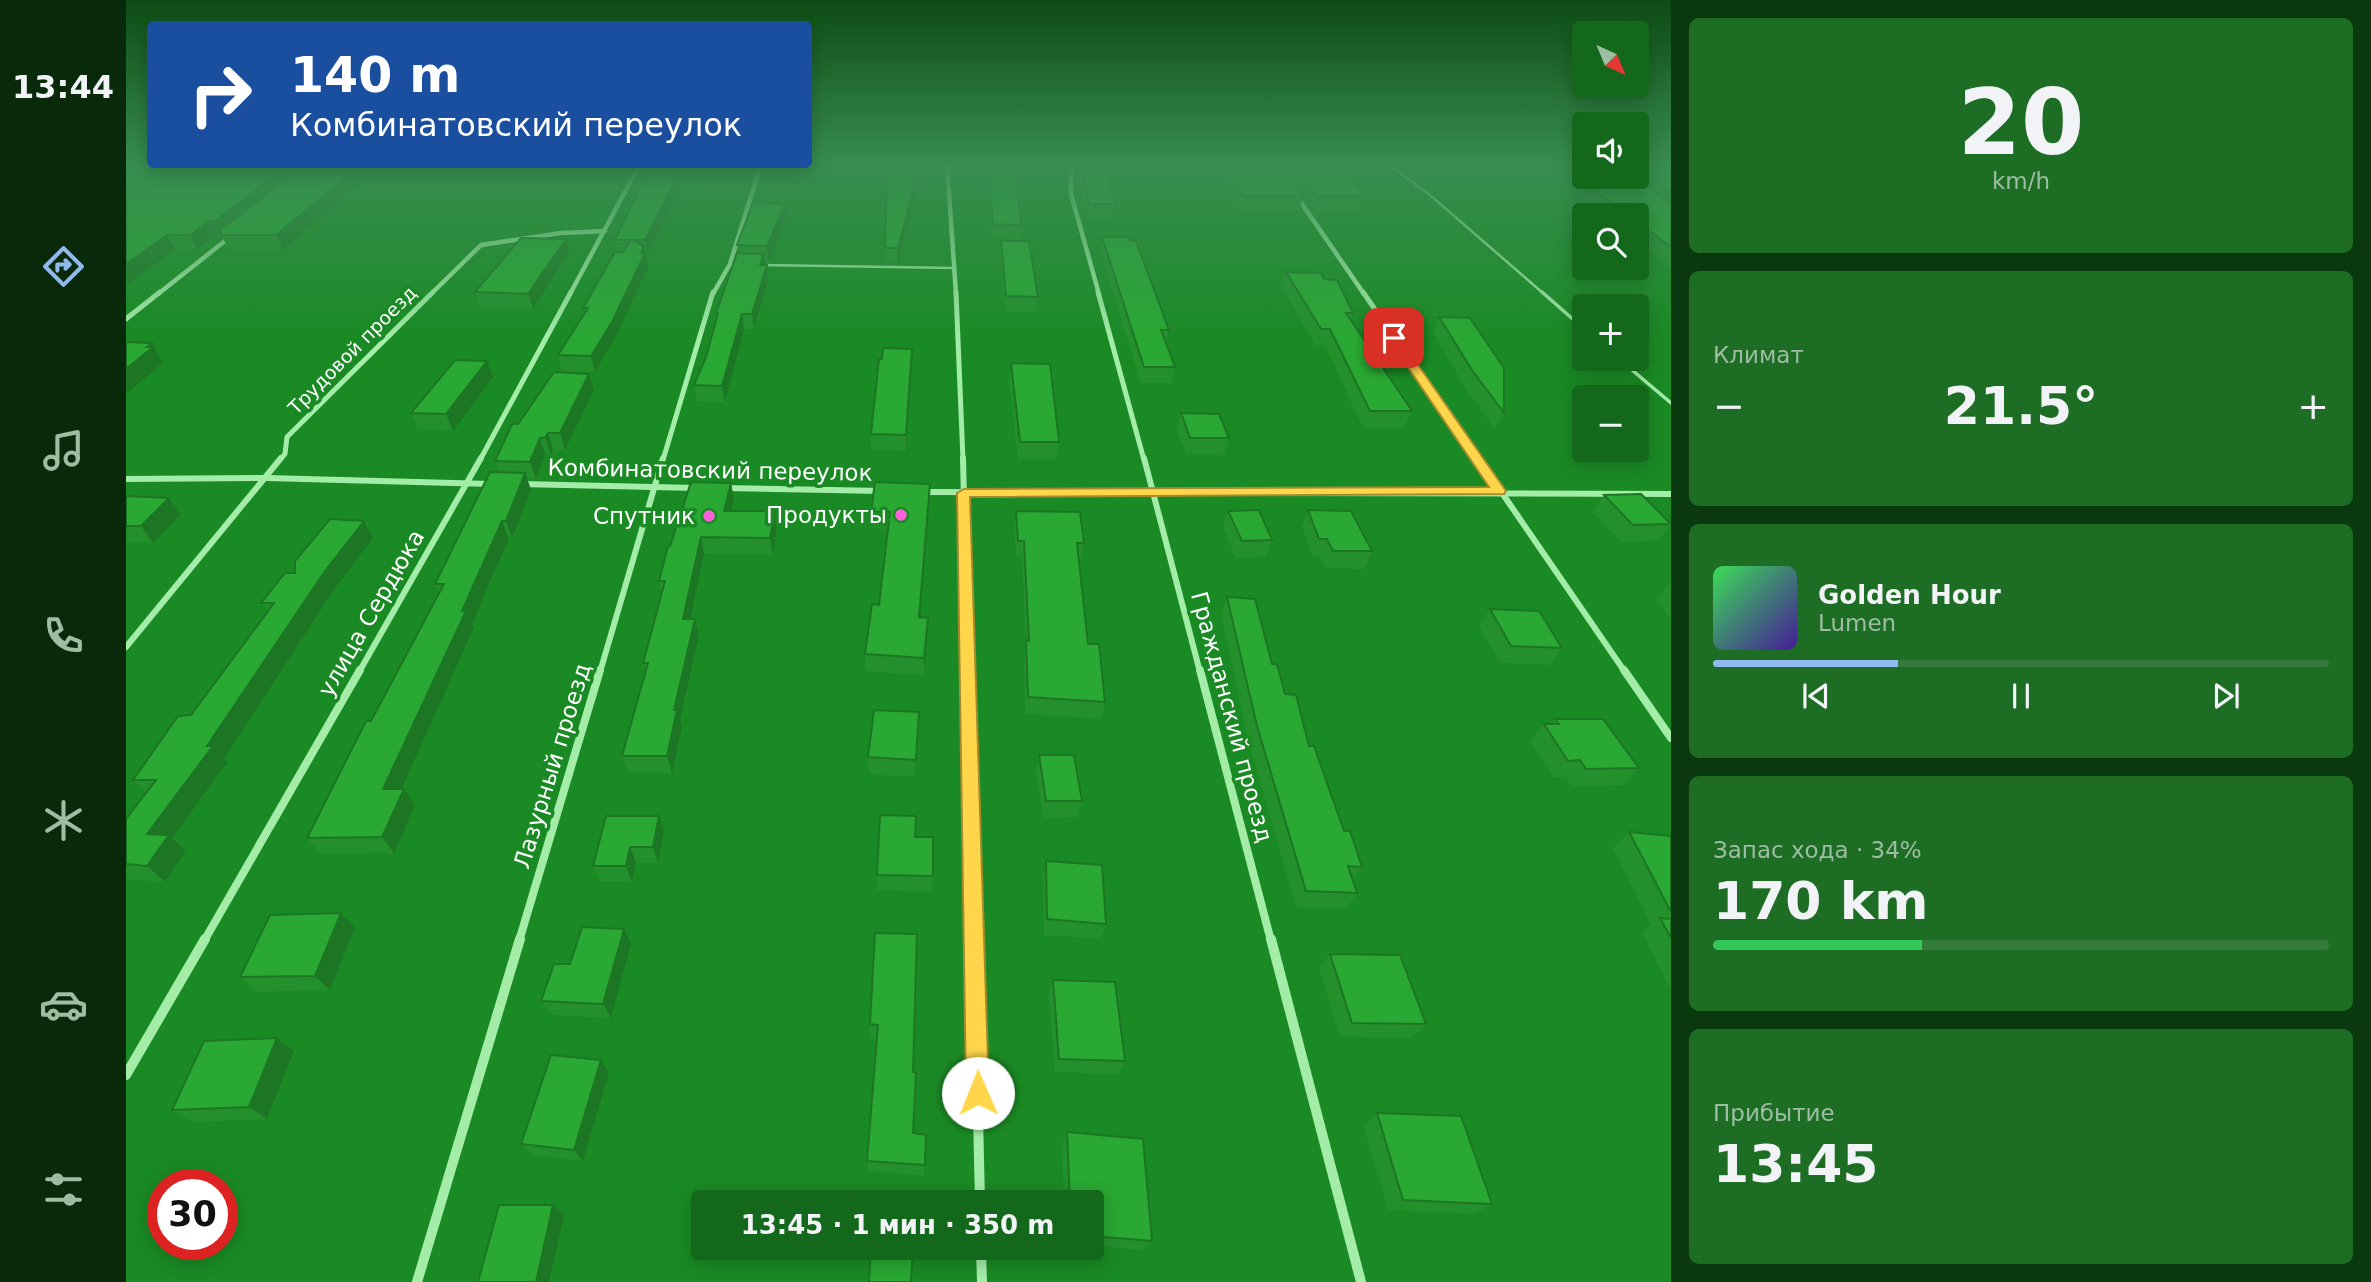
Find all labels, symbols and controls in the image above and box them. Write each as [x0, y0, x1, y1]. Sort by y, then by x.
north arrow [1572, 21, 1648, 98]
map controls [1572, 21, 1649, 462]
text: 140 m [290, 47, 460, 104]
icon: right [175, 49, 266, 140]
text: 13:44 [12, 68, 114, 106]
text: 20 [1958, 70, 2084, 175]
text: Комбинатовский переулок [290, 106, 742, 144]
button: sound [1572, 112, 1649, 189]
text: km/h [1992, 168, 2050, 194]
button: search [1572, 203, 1649, 280]
icon: directions [39, 242, 88, 291]
street label: Трудовой проезд [283, 281, 421, 419]
button: + [1572, 294, 1649, 371]
pin [1364, 308, 1424, 368]
icon: arrive [1375, 319, 1413, 357]
text: Климат [1713, 342, 1804, 368]
text: 21.5° [1944, 376, 2098, 436]
text: − [1713, 384, 1745, 428]
text: + [2297, 384, 2329, 428]
button: − [1572, 385, 1649, 462]
icon: music [39, 426, 88, 475]
street label: Комбинатовский переулок [547, 454, 873, 486]
place label: Продукты [766, 502, 887, 528]
place label: Спутник [593, 503, 695, 529]
marker: Продукты [893, 507, 909, 523]
marker: Спутник [701, 508, 717, 524]
street label: улица Сердюка [313, 525, 429, 701]
text: Golden Hour [1818, 580, 2001, 610]
street label: Гражданский проезд [1186, 589, 1278, 845]
text: Lumen [1818, 610, 1896, 636]
icon: phone [39, 611, 88, 660]
street label: Лазурный проезд [508, 660, 596, 872]
icon: previous [1797, 677, 1835, 715]
icon: pause [2002, 677, 2040, 715]
icon: next [2207, 677, 2245, 715]
icon: climate [39, 796, 88, 845]
text: Запас хода · 34% [1713, 837, 1922, 863]
text: 170 km [1713, 871, 1928, 931]
icon: car [39, 980, 88, 1029]
position arrow [941, 1056, 1015, 1130]
text: Прибытие [1713, 1100, 1835, 1126]
text: 13:45 [1713, 1134, 1879, 1194]
icon: filters [39, 1165, 88, 1214]
speed limit sign: 30 [147, 1169, 238, 1260]
text: 13:45 · 1 мин · 350 m [741, 1210, 1054, 1240]

